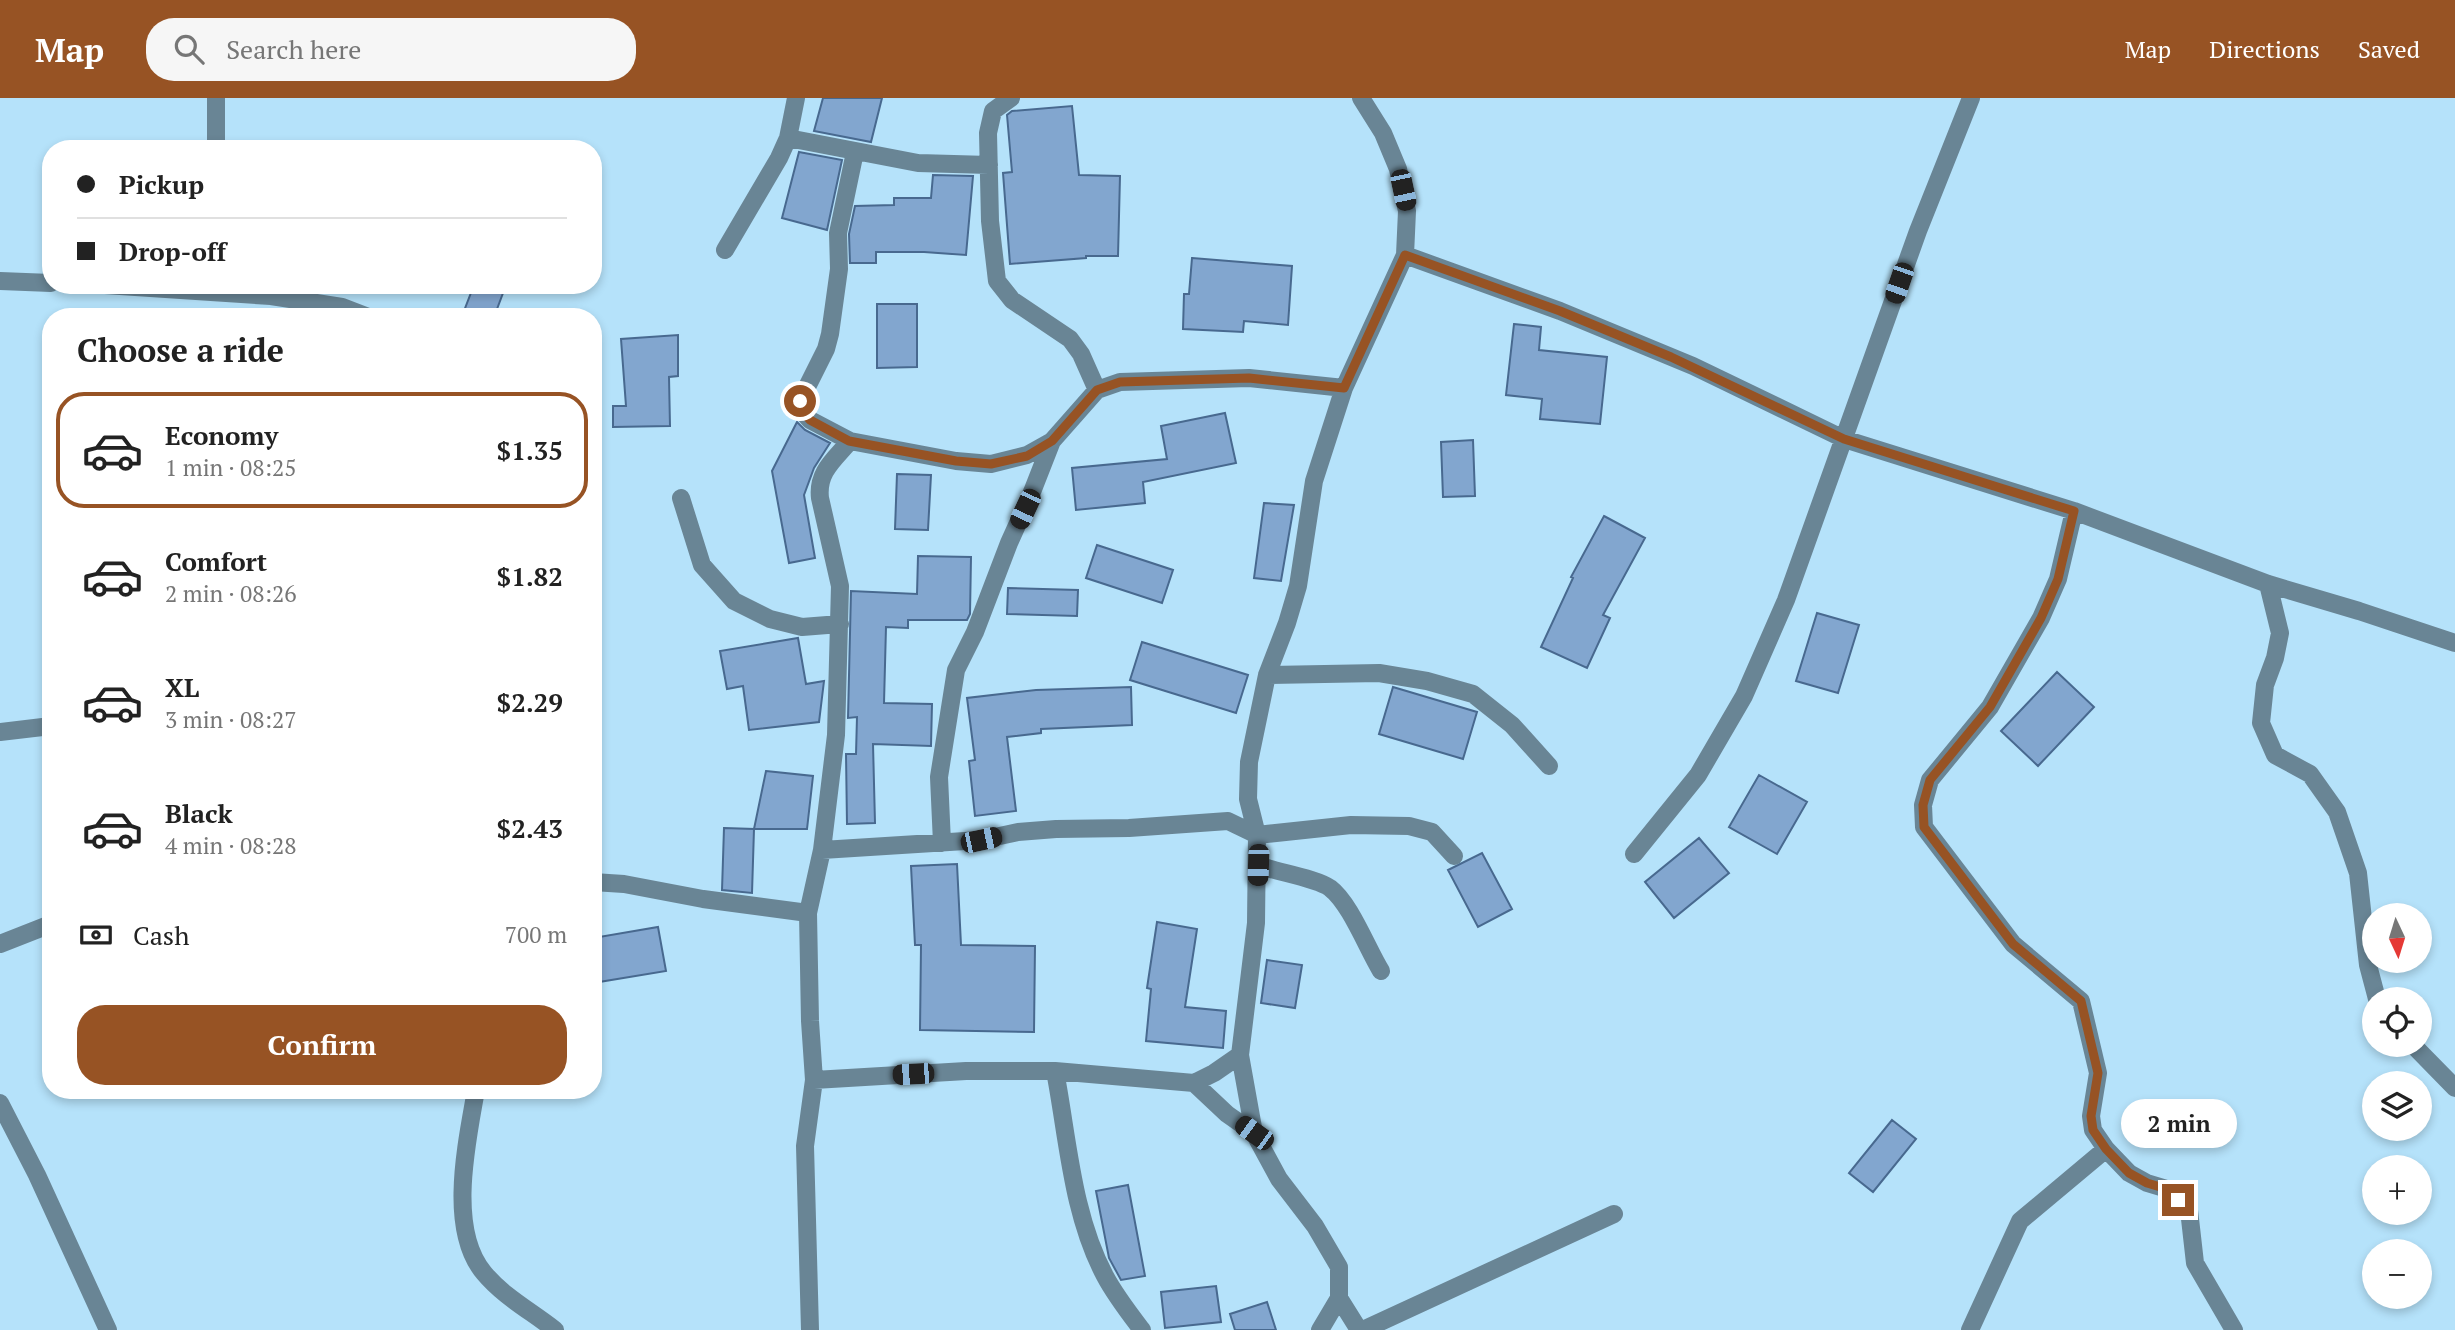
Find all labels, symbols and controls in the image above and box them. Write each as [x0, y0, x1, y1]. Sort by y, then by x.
search box [146, 18, 636, 81]
text: Map [35, 28, 104, 71]
icon: search [170, 30, 208, 68]
text: Search here [226, 32, 361, 66]
text: Map [2125, 33, 2171, 65]
text: Directions [2209, 33, 2320, 65]
text: Saved [2358, 33, 2420, 65]
text: Pickup [119, 167, 204, 201]
car [1389, 167, 1418, 213]
text: Drop-off [119, 234, 226, 268]
car [1883, 260, 1916, 306]
text: Choose a ride [77, 329, 284, 371]
route start [784, 385, 816, 417]
text: Economy [165, 418, 278, 452]
icon: car [81, 419, 144, 482]
text: $1.35 [497, 433, 563, 467]
text: 1 min · 08:25 [165, 452, 297, 483]
car [1007, 486, 1044, 532]
text: Comfort [165, 544, 267, 578]
icon: car [81, 545, 144, 608]
text: $1.82 [497, 559, 563, 593]
text: 2 min · 08:26 [165, 578, 297, 609]
text: XL [165, 670, 199, 704]
icon: car [81, 671, 144, 734]
text: $2.29 [497, 685, 563, 719]
text: 3 min · 08:27 [165, 704, 297, 735]
text: Black [165, 796, 233, 830]
icon: car [81, 797, 144, 860]
text: $2.43 [497, 811, 563, 845]
car [959, 825, 1004, 855]
text: 4 min · 08:28 [165, 830, 297, 861]
car [1247, 844, 1270, 886]
north arrow [2362, 903, 2432, 973]
map controls [2362, 903, 2432, 1309]
icon: cash [77, 916, 115, 954]
text: Cash [133, 918, 189, 952]
text: 700 m [505, 919, 567, 950]
button: locate [2362, 987, 2432, 1057]
button: Confirm [77, 1005, 567, 1085]
car [892, 1062, 935, 1086]
button: layers [2362, 1071, 2432, 1141]
callout: 2 min [2120, 1098, 2236, 1148]
text: 2 min [2148, 1108, 2210, 1139]
car [1231, 1112, 1278, 1154]
button: + [2362, 1155, 2432, 1225]
route end [2162, 1184, 2194, 1216]
button: − [2362, 1239, 2432, 1309]

